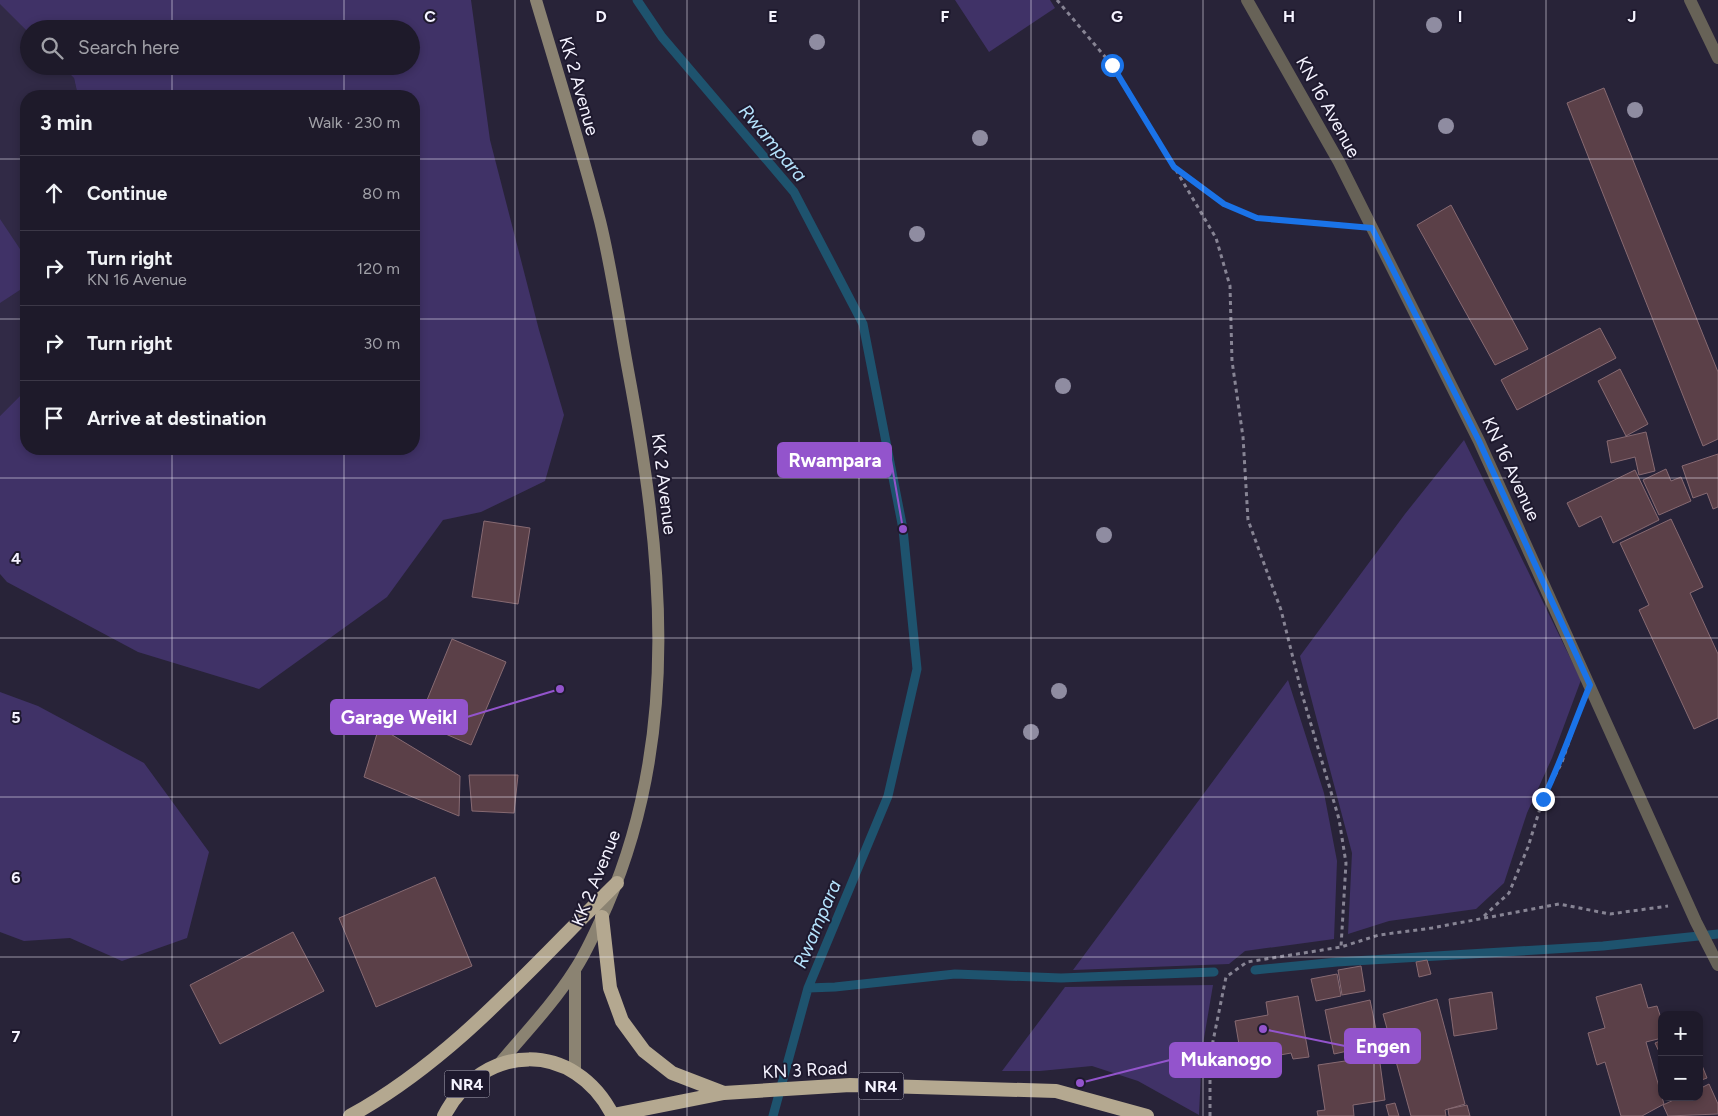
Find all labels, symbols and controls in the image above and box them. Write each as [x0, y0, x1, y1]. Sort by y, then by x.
text: C [424, 7, 436, 26]
text: D [595, 7, 607, 26]
text: E [768, 7, 778, 26]
text: F [941, 7, 950, 26]
text: G [1111, 7, 1123, 26]
text: H [1283, 7, 1295, 26]
text: I [1458, 7, 1462, 26]
text: J [1628, 7, 1636, 26]
search box [20, 20, 420, 75]
icon: search [38, 34, 66, 62]
street label: KK 2 Avenue [554, 34, 604, 138]
text: Search here [78, 36, 180, 59]
street label: KN 16 Avenue [1291, 53, 1365, 162]
route start [1101, 54, 1124, 77]
water label: Rwampara [734, 100, 812, 186]
text: 3 min [40, 110, 92, 135]
text: Walk · 230 m [308, 113, 400, 132]
icon: ahead [40, 179, 68, 207]
text: Continue [87, 182, 167, 205]
text: 80 m [362, 184, 400, 203]
text: Turn right [87, 247, 173, 270]
icon: right [40, 254, 68, 282]
text: 120 m [357, 259, 400, 278]
text: KN 16 Avenue [87, 270, 187, 289]
icon: right [40, 329, 68, 357]
text: Turn right [87, 332, 173, 355]
text: 30 m [363, 334, 400, 353]
icon: arrive [40, 404, 68, 432]
text: Arrive at destination [87, 407, 266, 430]
street label: KN 16 Avenue [1477, 413, 1545, 525]
street label: KK 2 Avenue [647, 432, 681, 536]
callout: Rwampara [778, 443, 891, 477]
text: Rwampara [788, 449, 882, 472]
text: 4 [11, 549, 21, 568]
callout: Garage Weikl [331, 700, 467, 734]
text: Garage Weikl [341, 706, 457, 729]
text: 5 [11, 708, 21, 727]
route end [1532, 788, 1555, 811]
street label: KK 2 Avenue [567, 827, 625, 929]
text: 6 [11, 868, 21, 887]
water label: Rwampara [788, 876, 846, 972]
map controls [1658, 1011, 1703, 1101]
button: + [1658, 1011, 1703, 1056]
text: 7 [12, 1027, 21, 1046]
callout: Engen [1345, 1029, 1420, 1063]
text: Engen [1356, 1035, 1410, 1058]
callout: Mukanogo [1170, 1043, 1281, 1077]
text: Mukanogo [1180, 1048, 1272, 1071]
button: − [1658, 1056, 1703, 1101]
street label: KN 3 Road [762, 1057, 848, 1083]
road number: NR4 [444, 1070, 490, 1098]
road number: NR4 [858, 1072, 904, 1100]

